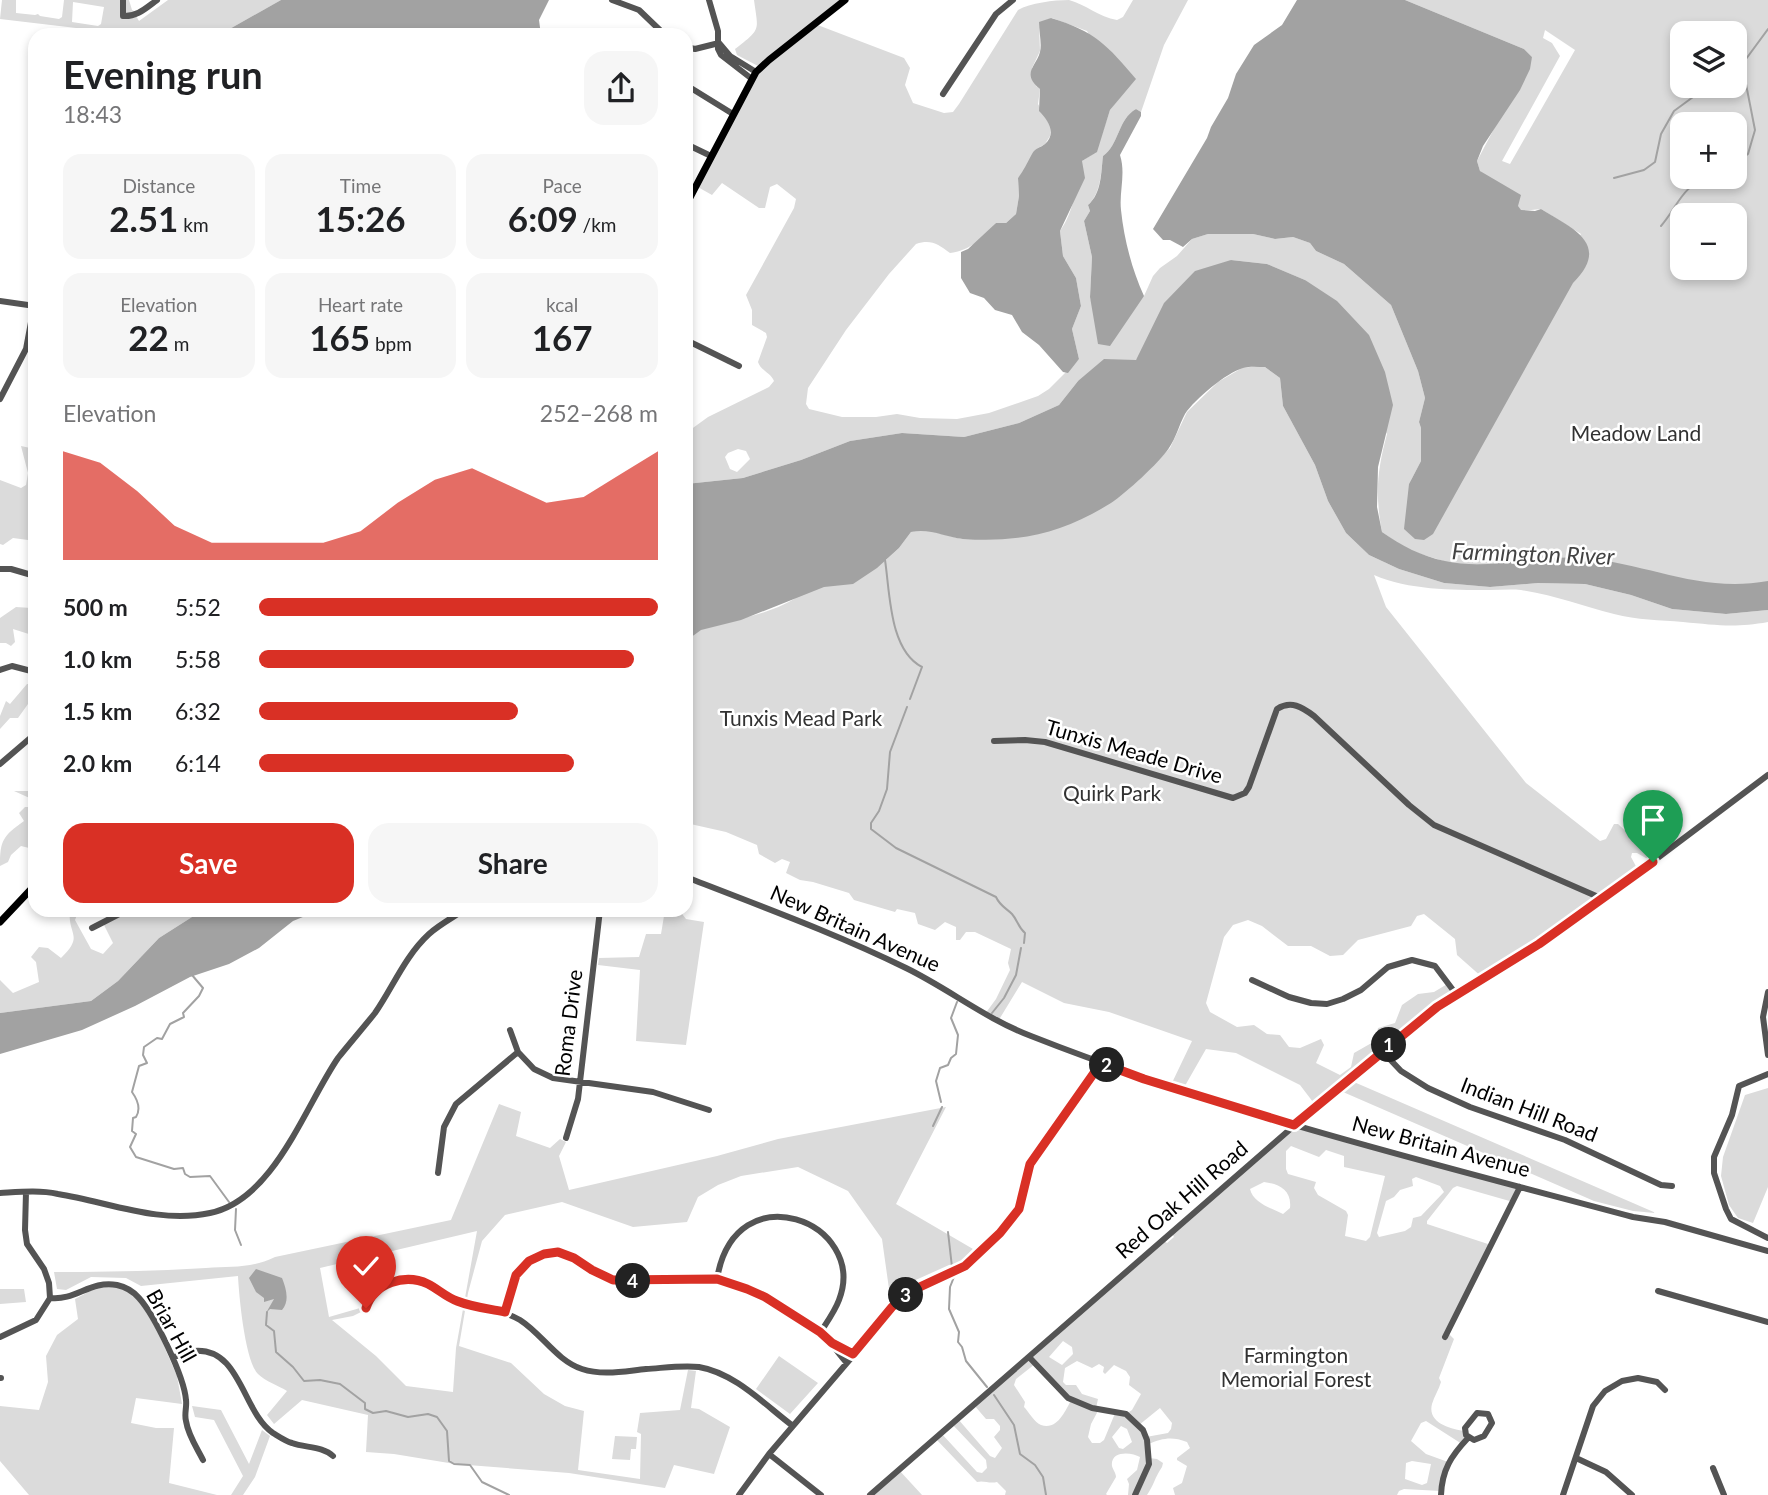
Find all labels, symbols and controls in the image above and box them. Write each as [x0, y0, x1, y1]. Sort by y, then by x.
map controls [1670, 21, 1747, 280]
button: layers [1670, 21, 1747, 98]
text: Evening run [63, 51, 263, 97]
button: share [584, 51, 658, 125]
text: 18:43 [63, 100, 122, 128]
button: + [1670, 112, 1747, 189]
text: Distance [122, 174, 195, 197]
text: Time [340, 174, 381, 197]
text: Pace [542, 174, 582, 197]
text: 2.51 [109, 197, 178, 239]
text: 15:26 [315, 197, 406, 239]
text: 6:09 [508, 197, 578, 239]
button: − [1670, 203, 1747, 280]
text: km [178, 213, 209, 236]
text: /km [578, 213, 616, 236]
text: Elevation [120, 293, 197, 316]
text: Heart rate [318, 293, 403, 316]
text: kcal [546, 293, 578, 316]
text: 22 [128, 316, 169, 358]
text: 165 [309, 316, 370, 358]
text: 167 [532, 316, 593, 358]
text: m [169, 332, 189, 355]
text: bpm [370, 332, 412, 355]
text: Elevation [63, 399, 156, 427]
text: 252–268 m [540, 399, 658, 427]
park label: Meadow Land [1571, 420, 1701, 445]
water label: Farmington River [1451, 536, 1616, 570]
text: 500 m [63, 593, 128, 621]
text: 5:52 [175, 593, 221, 621]
text: 1.0 km [63, 645, 132, 673]
text: 5:58 [175, 645, 221, 673]
text: 1.5 km [63, 697, 132, 725]
text: 6:32 [175, 697, 221, 725]
park label: Tunxis Mead Park [720, 705, 883, 730]
street label: Tunxis Meade Drive [1043, 713, 1226, 788]
text: 2.0 km [63, 749, 132, 777]
text: 6:14 [175, 749, 221, 777]
park label: Quirk Park [1063, 780, 1161, 805]
pin [1623, 790, 1683, 862]
icon: arrive [1634, 801, 1672, 839]
button: Save [63, 823, 354, 903]
button: Share [368, 823, 658, 903]
street label: New Britain Avenue [767, 879, 944, 976]
street label: Roma Drive [549, 968, 586, 1078]
pin: 1 [1372, 1028, 1406, 1062]
text: 1 [1383, 1033, 1394, 1056]
pin: 2 [1090, 1048, 1124, 1082]
text: 2 [1101, 1053, 1112, 1076]
street label: Indian Hill Road [1458, 1071, 1601, 1146]
street label: New Britain Avenue [1350, 1110, 1533, 1181]
street label: Red Oak Hill Road [1110, 1135, 1252, 1263]
pin [336, 1236, 396, 1308]
icon: check [347, 1247, 385, 1285]
pin: 4 [616, 1264, 650, 1298]
text: 4 [627, 1269, 638, 1292]
pin: 3 [888, 1278, 923, 1312]
text: 3 [900, 1283, 911, 1306]
street label: Briar Hill [142, 1284, 203, 1366]
park label: Farmington Memorial Forest [1221, 1342, 1372, 1391]

